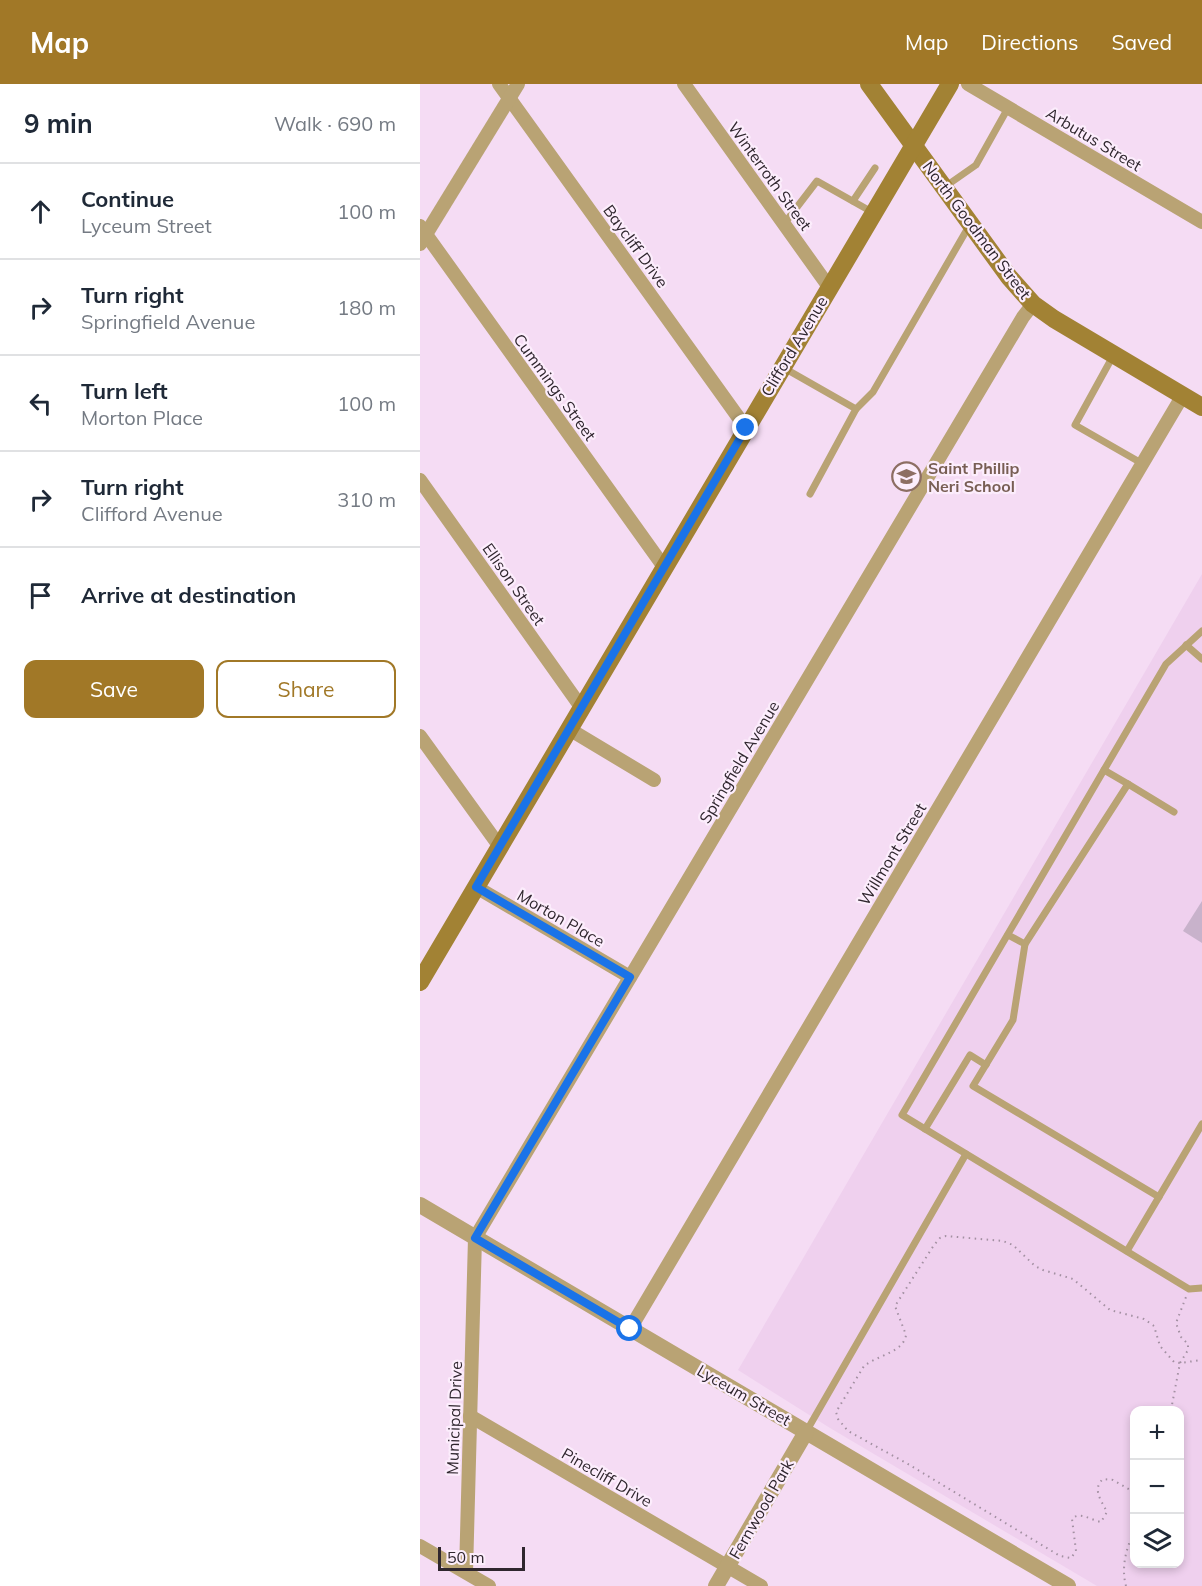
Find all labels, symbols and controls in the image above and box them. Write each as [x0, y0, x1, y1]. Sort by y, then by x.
text: Map [30, 25, 89, 60]
text: Map [905, 29, 948, 55]
text: Directions [981, 29, 1078, 55]
text: Saved [1111, 29, 1172, 55]
street label: Arbutus Street [1043, 103, 1146, 175]
text: 9 min [24, 107, 93, 140]
text: Walk · 690 m [274, 111, 396, 136]
street label: Winterroth Street [724, 118, 816, 234]
street label: North Goodman Street [919, 157, 1036, 303]
text: Continue [81, 185, 174, 213]
icon: ahead [24, 195, 57, 228]
text: 100 m [337, 199, 396, 224]
street label: Baycliff Drive [599, 201, 673, 291]
text: Lyceum Street [81, 213, 212, 238]
text: Turn right [81, 281, 184, 309]
icon: right [24, 291, 57, 324]
street label: Clifford Avenue [756, 292, 832, 400]
text: 180 m [337, 295, 396, 320]
text: Springfield Avenue [81, 309, 255, 334]
street label: Cummings Street [510, 330, 601, 445]
text: Turn left [81, 377, 168, 405]
icon: left [24, 387, 57, 420]
text: 100 m [337, 391, 396, 416]
text: Morton Place [81, 405, 203, 430]
route end [732, 414, 758, 440]
place label: Saint Phillip Neri School [928, 458, 1020, 496]
school or university icon: Saint Phillip Neri School [891, 461, 923, 493]
text: Turn right [81, 473, 184, 501]
icon: right [24, 483, 57, 516]
text: 310 m [337, 487, 396, 512]
text: Clifford Avenue [81, 501, 223, 526]
street label: Ellison Street [478, 539, 550, 629]
icon: arrive [24, 579, 57, 612]
text: Arrive at destination [81, 581, 296, 609]
button: Save [24, 660, 204, 718]
button: Share [216, 660, 396, 718]
street label: Springfield Avenue [695, 697, 783, 827]
street label: Willmont Street [854, 799, 931, 909]
street label: Morton Place [514, 885, 608, 951]
route start [616, 1315, 642, 1341]
street label: Lyceum Street [694, 1360, 795, 1430]
street label: Municipal Drive [442, 1361, 466, 1475]
map controls [1130, 1406, 1184, 1568]
button: + [1130, 1406, 1184, 1460]
street label: Pinecliff Drive [558, 1443, 656, 1511]
street label: Fernwood Park [724, 1455, 798, 1563]
button: − [1130, 1460, 1184, 1514]
button: layers [1130, 1514, 1184, 1568]
scale bar [438, 1544, 525, 1572]
text: 50 m [447, 1547, 484, 1567]

